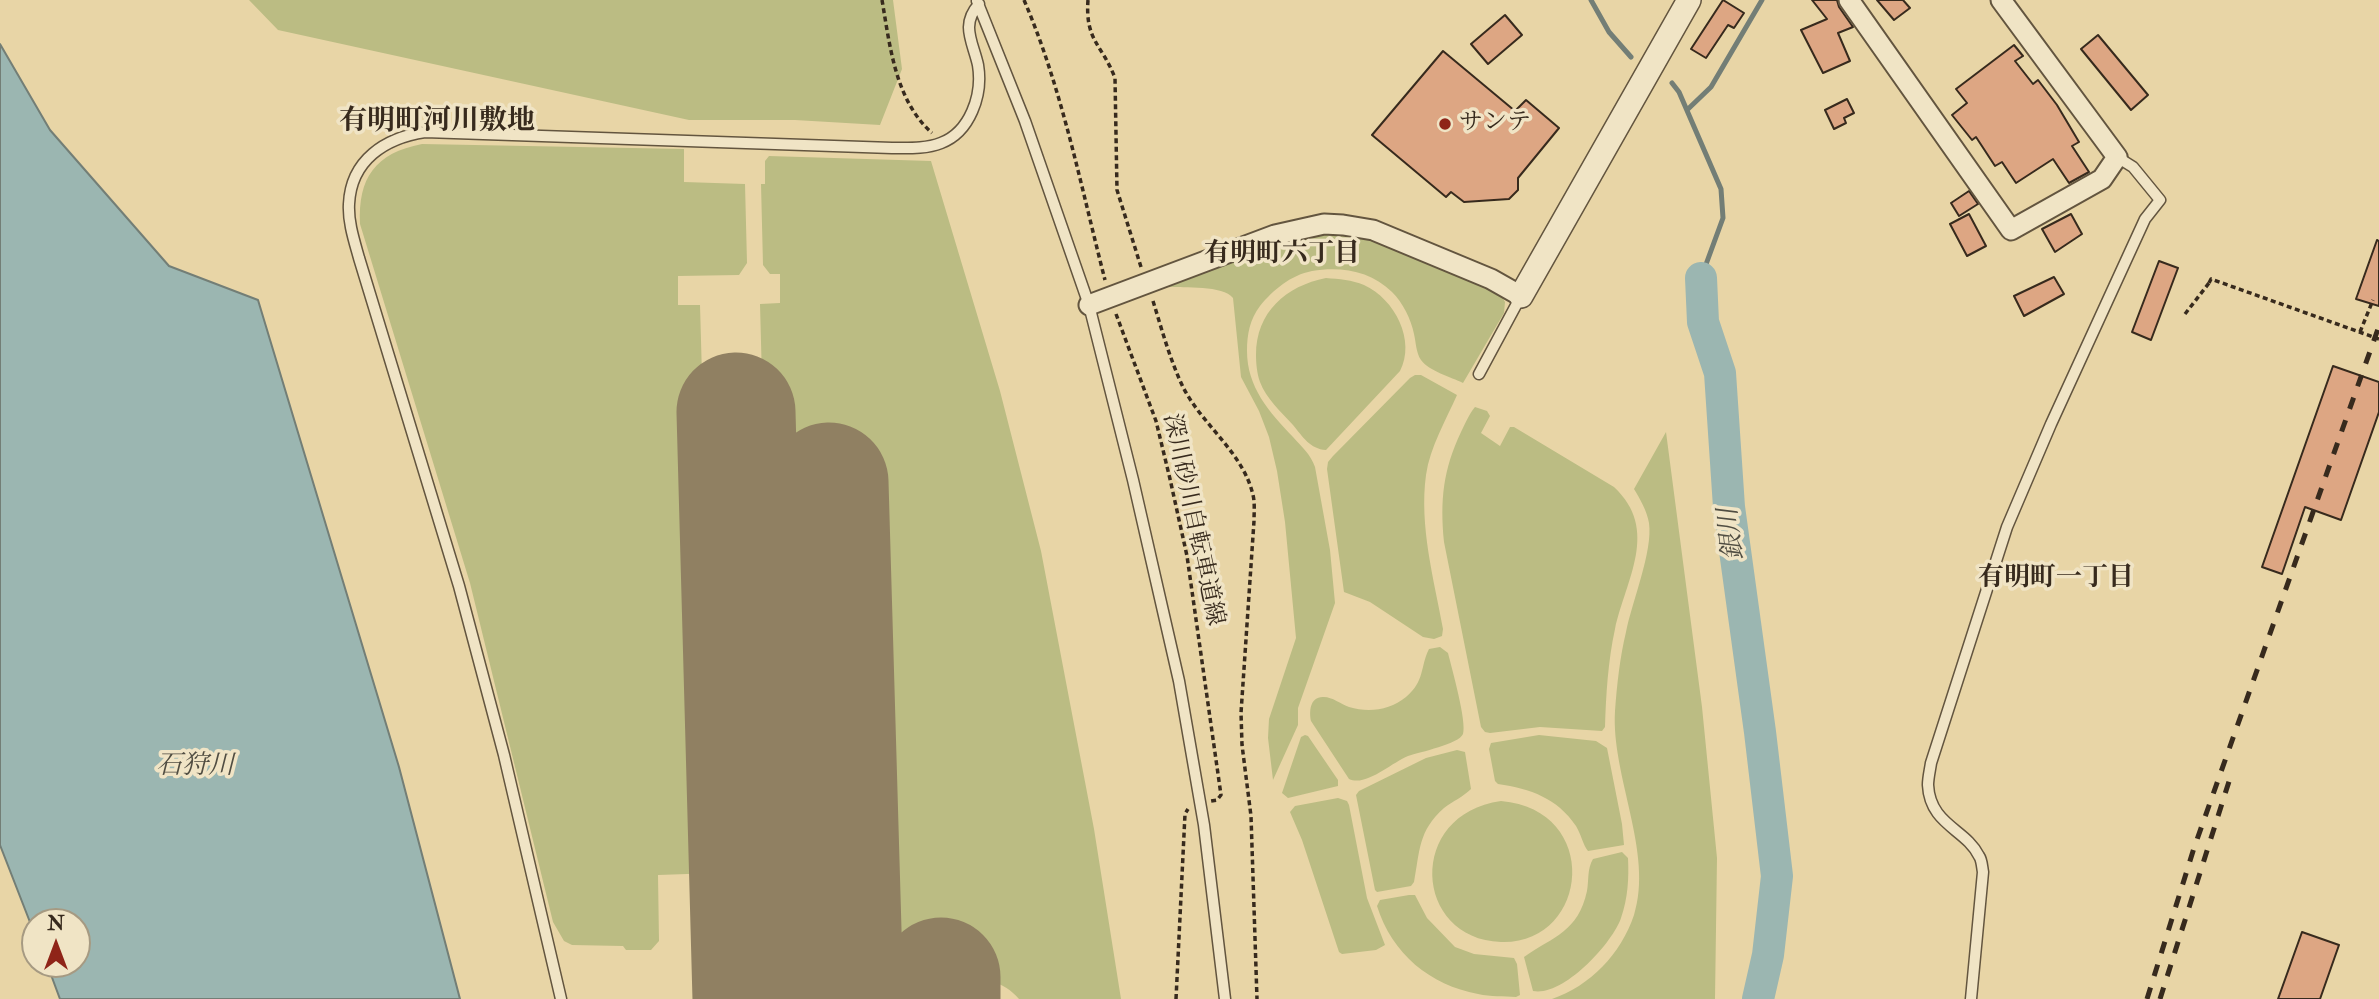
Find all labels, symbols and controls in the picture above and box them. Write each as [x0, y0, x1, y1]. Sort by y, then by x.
district label: 有明町河川敷地 [339, 106, 535, 140]
place label: サンテ [1459, 110, 1531, 138]
marker: サンテ [1437, 116, 1453, 132]
district label: 有明町六丁目 [1204, 239, 1360, 271]
street label: 深川砂川自転車道線 [1155, 411, 1229, 629]
water label: 銀川 [1714, 506, 1752, 562]
district label: 有明町一丁目 [1978, 563, 2134, 595]
water label: 石狩川 [156, 751, 234, 783]
north arrow [21, 908, 91, 978]
text: N [47, 912, 65, 936]

